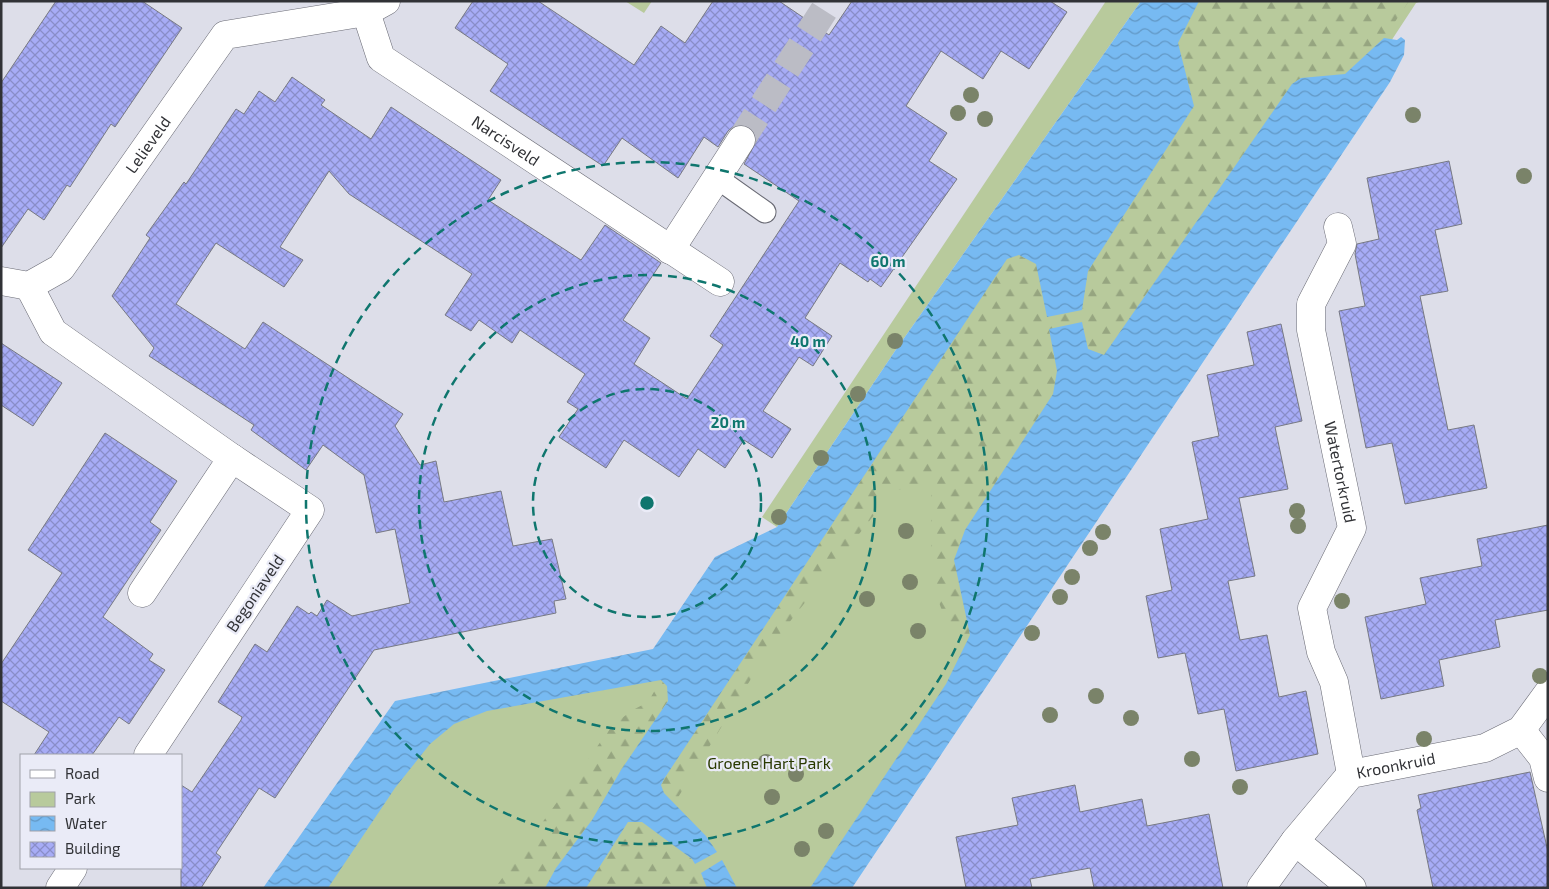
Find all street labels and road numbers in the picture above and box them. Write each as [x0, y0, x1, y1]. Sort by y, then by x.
street label: Narcisveld [469, 111, 544, 169]
street label: Lelieveld [121, 112, 174, 176]
street label: Watertorkruid [1321, 419, 1361, 524]
street label: Begoniaveld [222, 550, 287, 635]
street label: Kroonkruid [1355, 748, 1437, 782]

